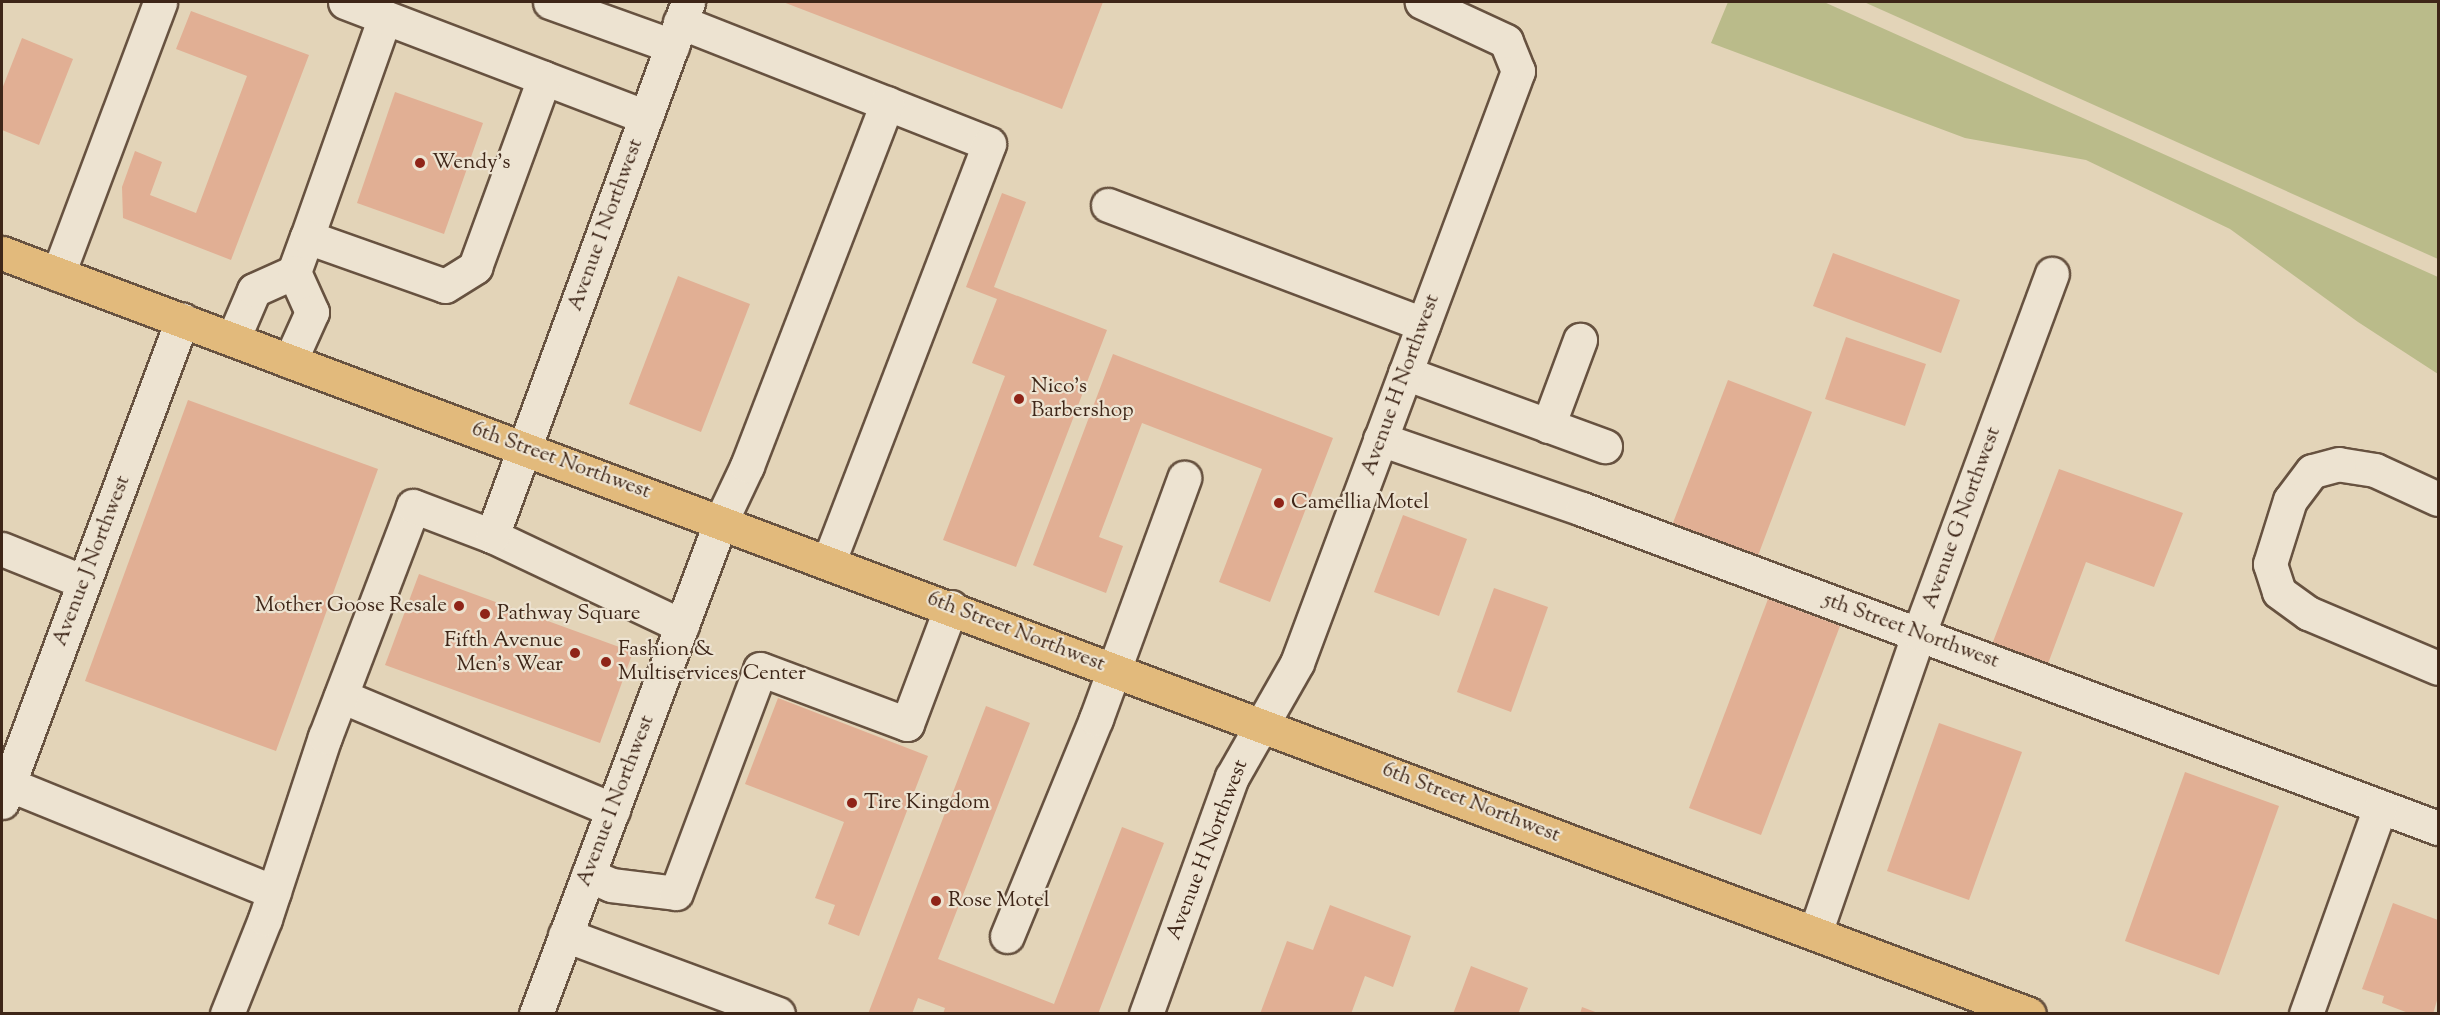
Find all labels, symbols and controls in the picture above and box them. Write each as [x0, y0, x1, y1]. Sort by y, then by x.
street label: Avenue I Northwest [563, 135, 649, 315]
place label: Wendy's [432, 150, 511, 176]
marker: Wendy's [413, 156, 427, 170]
street label: Avenue H Northwest [1356, 291, 1446, 479]
place label: Nico's Barbershop [1031, 374, 1134, 424]
marker: Nico's Barbershop [1012, 392, 1026, 406]
street label: 6th Street Northwest [468, 417, 654, 505]
street label: Avenue G Northwest [1917, 424, 2007, 612]
street label: Avenue J Northwest [48, 472, 136, 650]
place label: Camellia Motel [1291, 490, 1429, 516]
marker: Camellia Motel [1272, 496, 1286, 510]
street label: 6th Street Northwest [924, 586, 1108, 678]
street label: 5th Street Northwest [1820, 587, 2002, 675]
place label: Mother Goose Resale [255, 593, 447, 619]
marker: Mother Goose Resale [452, 599, 466, 613]
place label: Pathway Square [497, 601, 641, 627]
marker: Pathway Square [478, 607, 492, 621]
place label: Fifth Avenue Men's Wear [444, 628, 563, 678]
place label: Fashion & Multiservices Center [618, 637, 806, 687]
marker: Fifth Avenue Men's Wear [568, 646, 582, 660]
marker: Fashion & Multiservices Center [599, 655, 613, 669]
street label: Avenue I Northwest [572, 712, 660, 890]
street label: Avenue H Northwest [1162, 756, 1254, 944]
street label: 6th Street Northwest [1379, 757, 1563, 849]
place label: Tire Kingdom [864, 790, 990, 816]
marker: Tire Kingdom [845, 796, 859, 810]
place label: Rose Motel [948, 888, 1050, 914]
marker: Rose Motel [929, 894, 943, 908]

